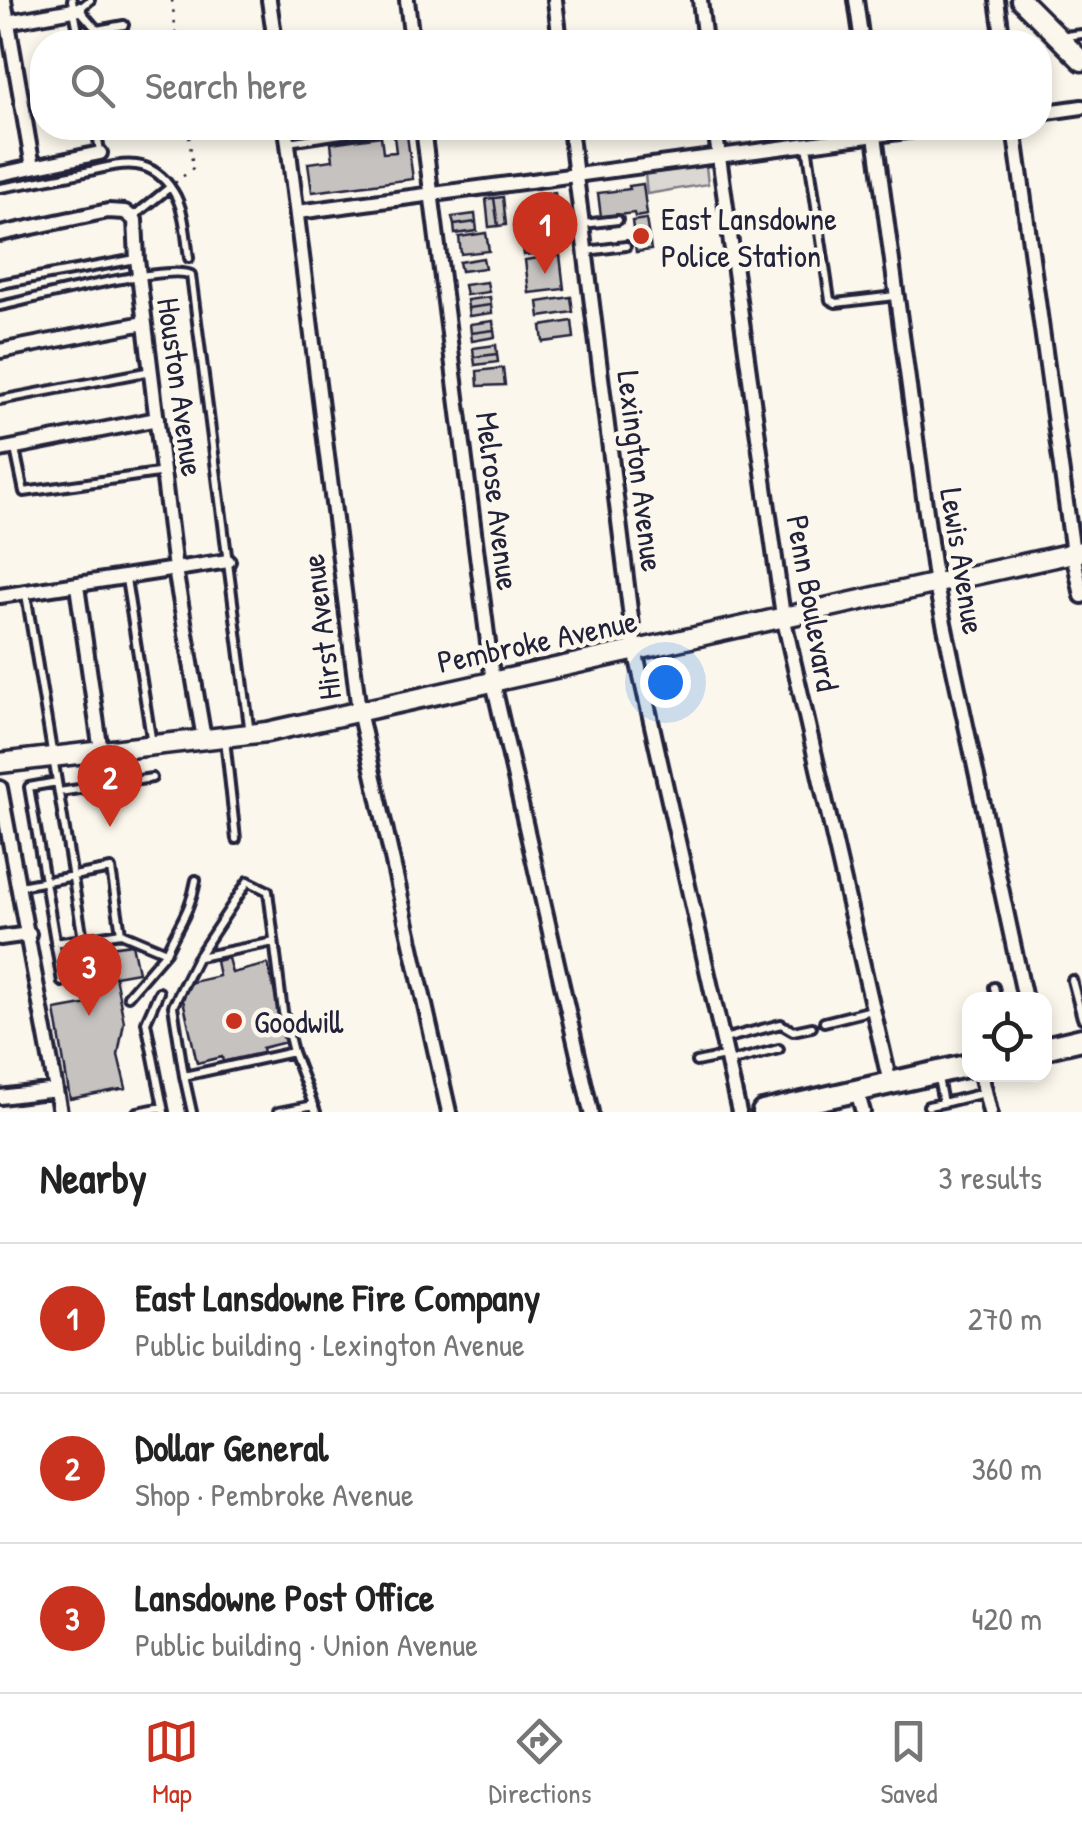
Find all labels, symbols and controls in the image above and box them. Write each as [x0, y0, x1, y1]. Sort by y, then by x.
search box [30, 30, 1052, 140]
icon: search [65, 58, 120, 113]
text: Search here [145, 59, 307, 111]
pin: 1 [512, 192, 578, 274]
place label: East Lansdowne Police Station [661, 197, 837, 277]
marker: East Lansdowne Police Station [630, 225, 652, 247]
street label: Houston Avenue [147, 295, 215, 479]
street label: Lexington Avenue [607, 368, 675, 574]
street label: Melrose Avenue [466, 410, 530, 593]
street label: Lewis Avenue [930, 485, 996, 637]
street label: Penn Boulevard [776, 512, 850, 694]
street label: Hirst Avenue [291, 552, 351, 702]
street label: Pembroke Avenue [433, 599, 641, 683]
your location [640, 657, 691, 708]
pin: 2 [78, 744, 142, 827]
pin: 3 [56, 934, 122, 1016]
map controls [962, 992, 1052, 1082]
button: locate [962, 992, 1052, 1082]
place label: Goodwill [254, 1000, 344, 1043]
marker: Goodwill [223, 1010, 245, 1032]
text: Nearby [40, 1149, 147, 1206]
text: 3 results [938, 1156, 1042, 1199]
text: East Lansdowne Fire Company [135, 1271, 540, 1323]
text: 1 [67, 1297, 78, 1340]
text: 270 m [968, 1297, 1042, 1340]
text: Public building · Lexington Avenue [135, 1323, 525, 1366]
text: Dollar General [135, 1421, 328, 1473]
text: 2 [65, 1447, 80, 1490]
text: 360 m [971, 1447, 1042, 1490]
text: Shop · Pembroke Avenue [135, 1473, 414, 1516]
text: Lansdowne Post Office [135, 1571, 434, 1623]
text: 3 [65, 1597, 80, 1640]
text: 420 m [972, 1597, 1042, 1640]
text: Public building · Union Avenue [135, 1623, 478, 1666]
tab: Map [144, 1714, 199, 1812]
tab: Directions [488, 1714, 591, 1812]
tab: Saved [880, 1714, 938, 1812]

